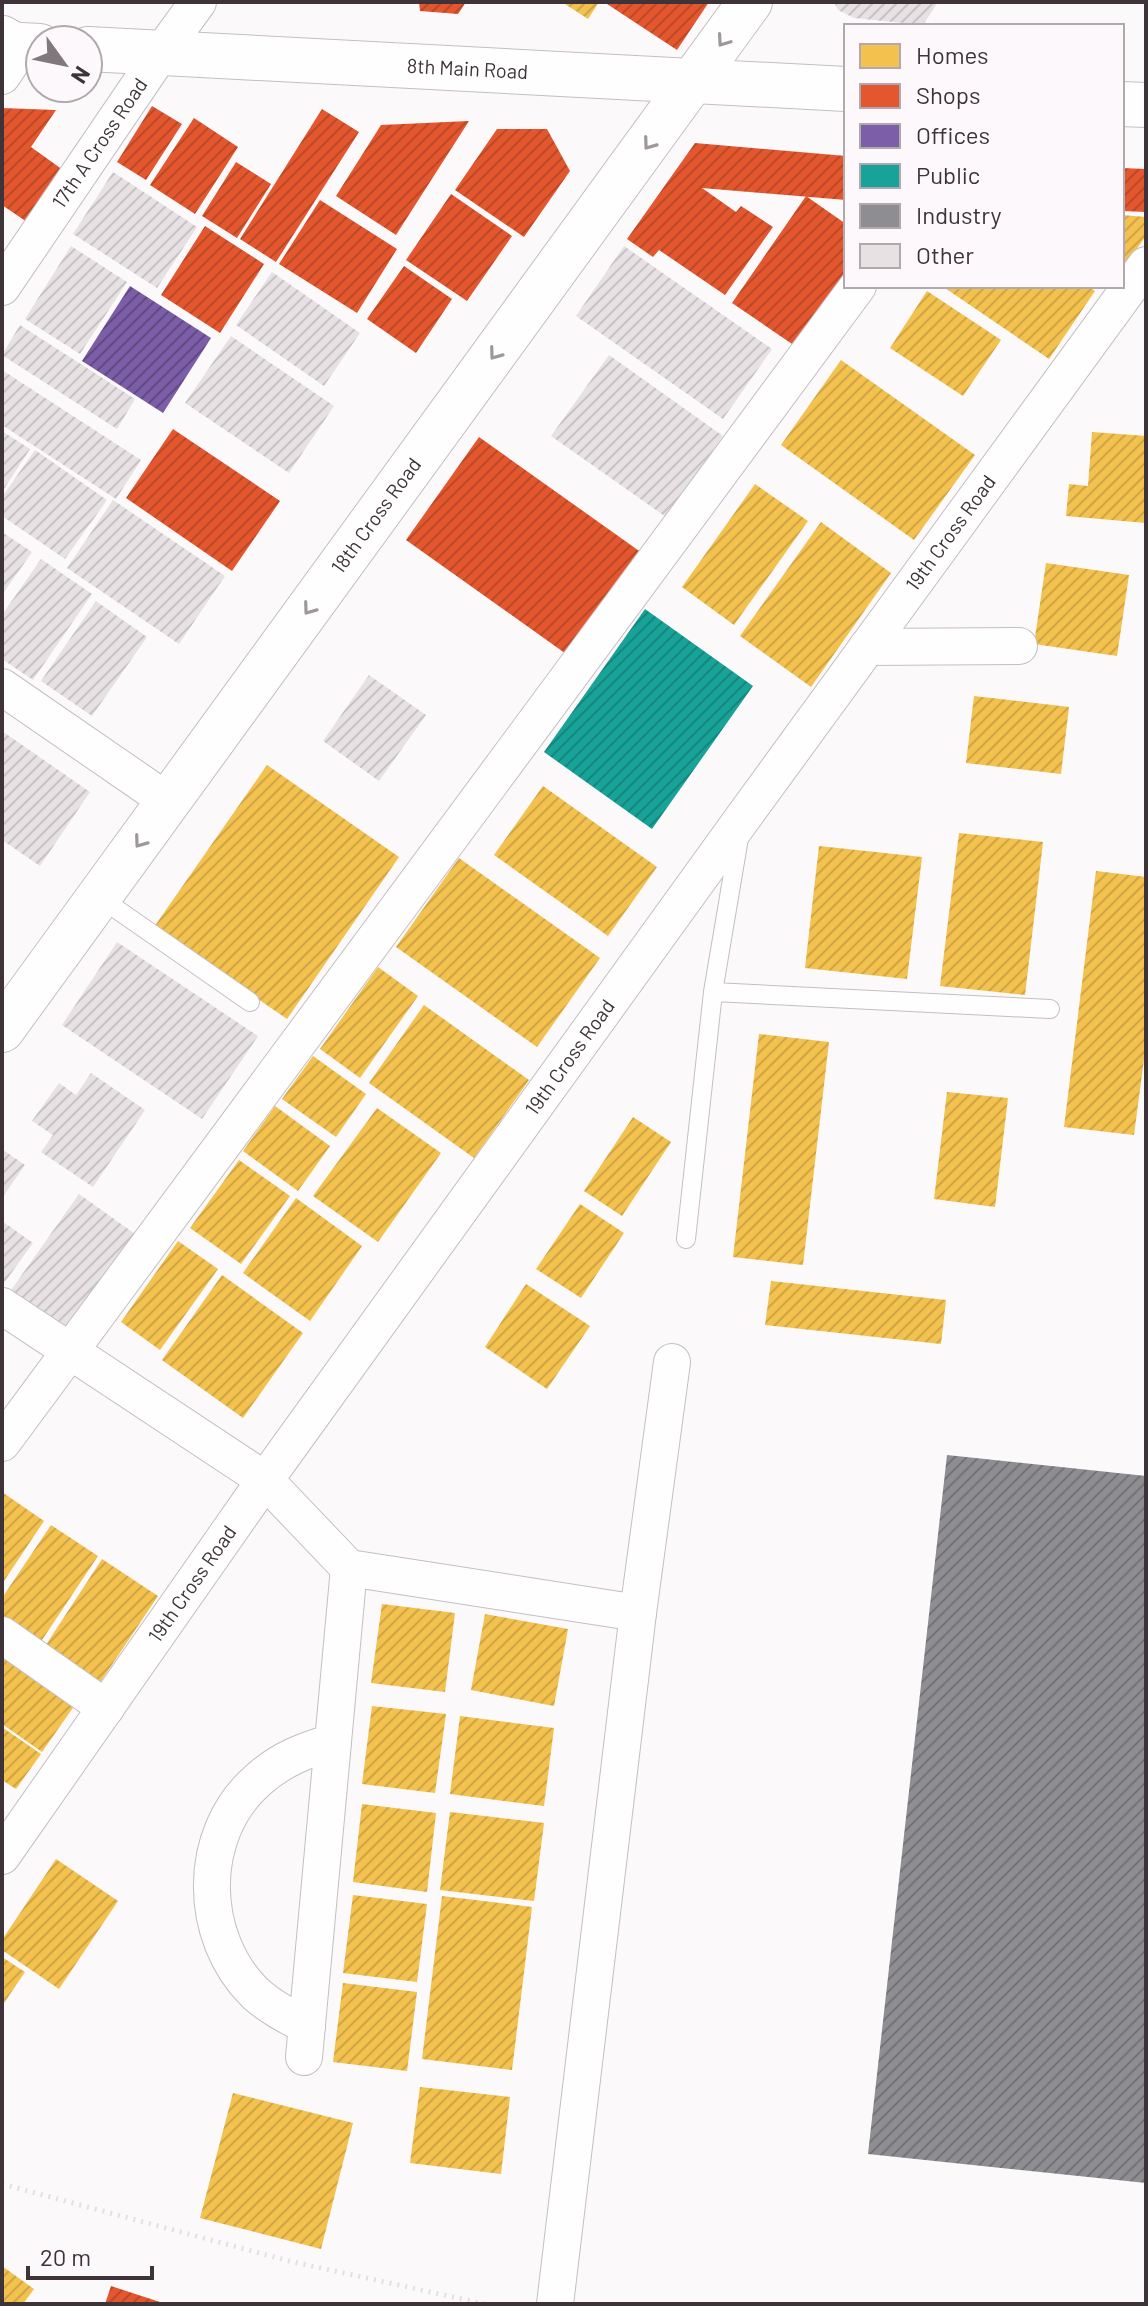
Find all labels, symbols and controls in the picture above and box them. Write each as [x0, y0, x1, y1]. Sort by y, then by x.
north arrow [24, 24, 104, 104]
legend [844, 24, 1124, 288]
one-way arrow [718, 33, 732, 47]
text: Homes [916, 40, 989, 69]
street label: 8th Main Road [406, 53, 529, 83]
text: N [67, 62, 97, 89]
street label: 17th A Cross Road [46, 73, 152, 212]
text: Shops [916, 80, 981, 109]
text: Offices [916, 120, 990, 149]
one-way arrow [644, 135, 658, 149]
text: Public [916, 160, 980, 189]
text: Industry [916, 200, 1002, 229]
text: Other [916, 240, 974, 269]
one-way arrow [491, 345, 505, 359]
street label: 18th Cross Road [325, 453, 425, 578]
street label: 19th Cross Road [900, 470, 1000, 595]
one-way arrow [305, 600, 319, 615]
one-way arrow [135, 833, 149, 847]
street label: 19th Cross Road [519, 994, 619, 1119]
street label: 19th Cross Road [142, 1520, 241, 1646]
scale bar [28, 2230, 152, 2280]
text: 20 m [40, 2242, 91, 2271]

